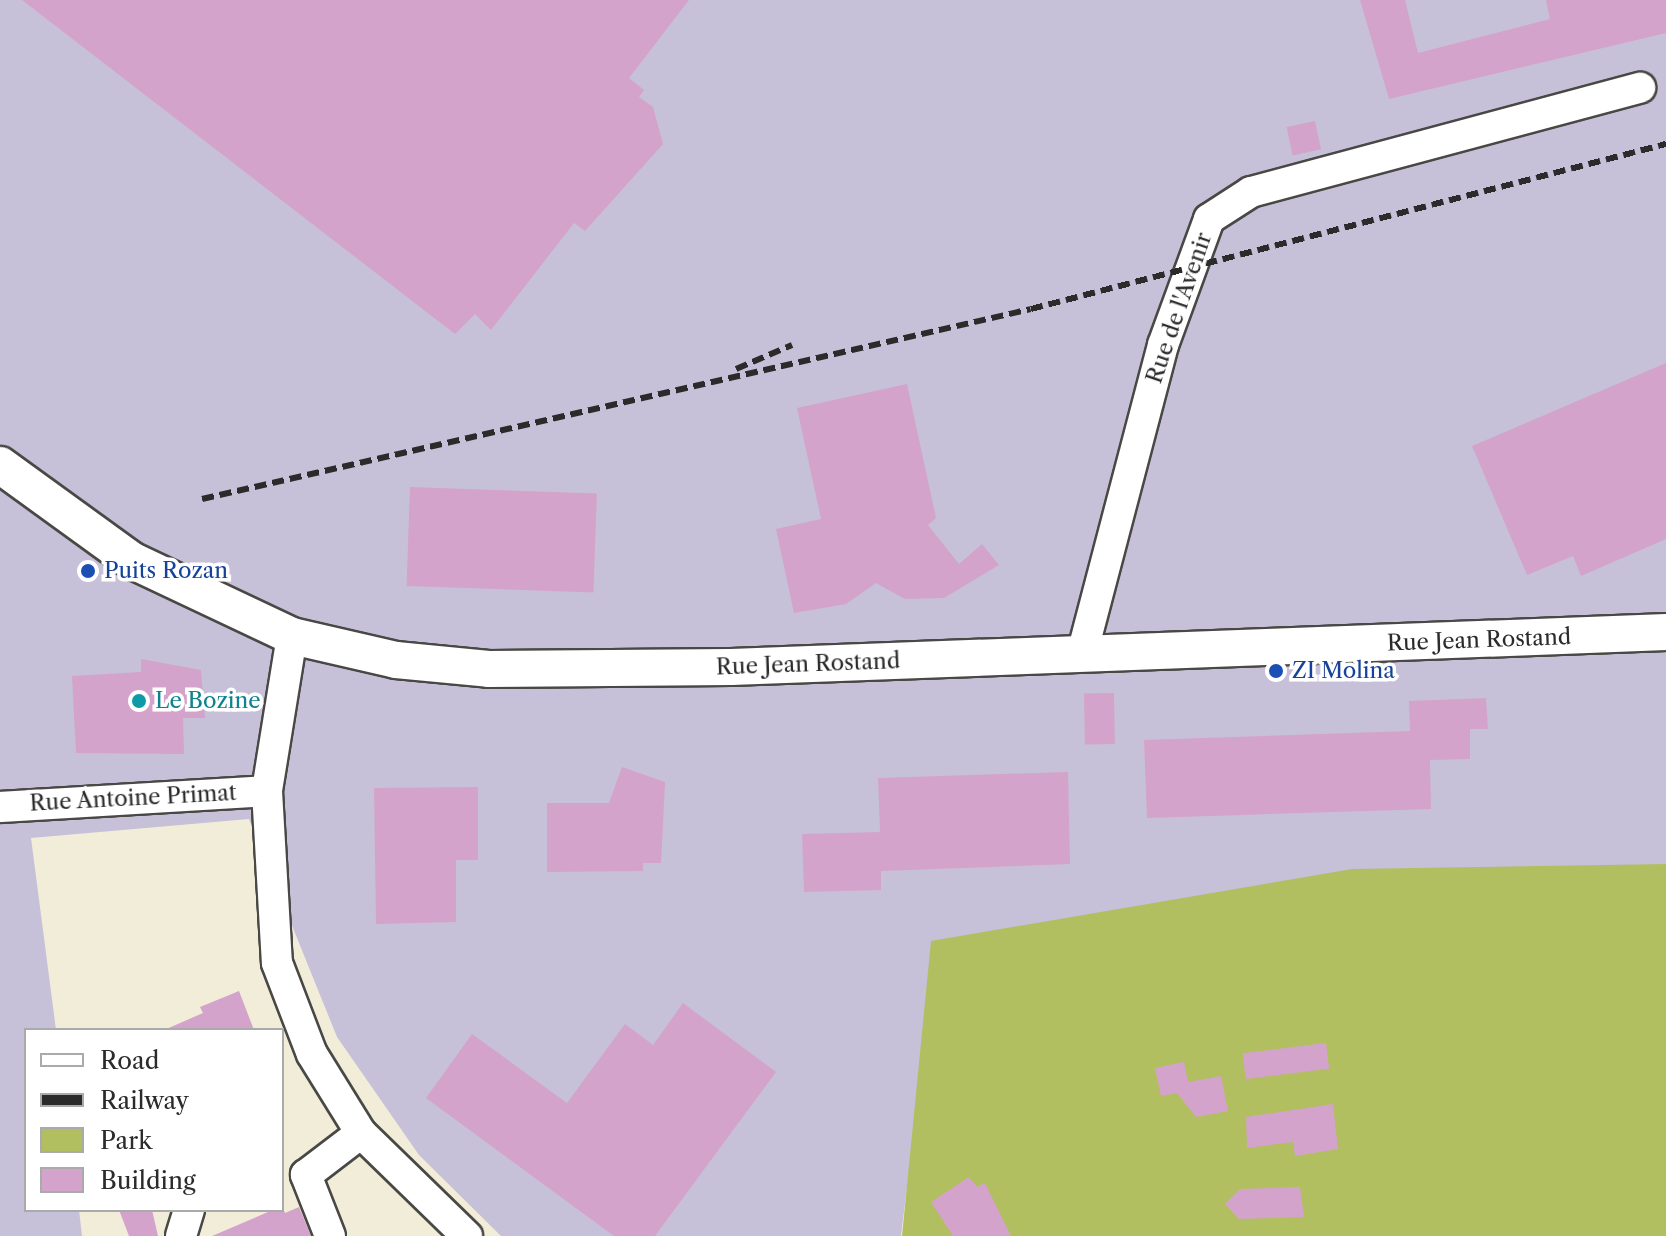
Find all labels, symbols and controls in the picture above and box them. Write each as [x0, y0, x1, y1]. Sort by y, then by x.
street label: Rue de l'Avenir [1141, 229, 1217, 387]
place label: Puits Rozan [104, 558, 228, 584]
marker: Puits Rozan [79, 562, 97, 580]
street label: Rue Jean Rostand [1386, 624, 1572, 656]
street label: Rue Jean Rostand [715, 648, 901, 680]
place label: ZI Molina [1292, 658, 1395, 684]
marker: ZI Molina [1267, 662, 1285, 680]
place label: Le Bozine [155, 688, 261, 714]
marker: Le Bozine [130, 692, 148, 710]
street label: Rue Antoine Primat [28, 779, 238, 817]
legend [24, 1028, 284, 1212]
text: Road [100, 1046, 159, 1075]
text: Railway [100, 1086, 189, 1115]
text: Park [100, 1126, 152, 1155]
text: Building [100, 1166, 196, 1195]

